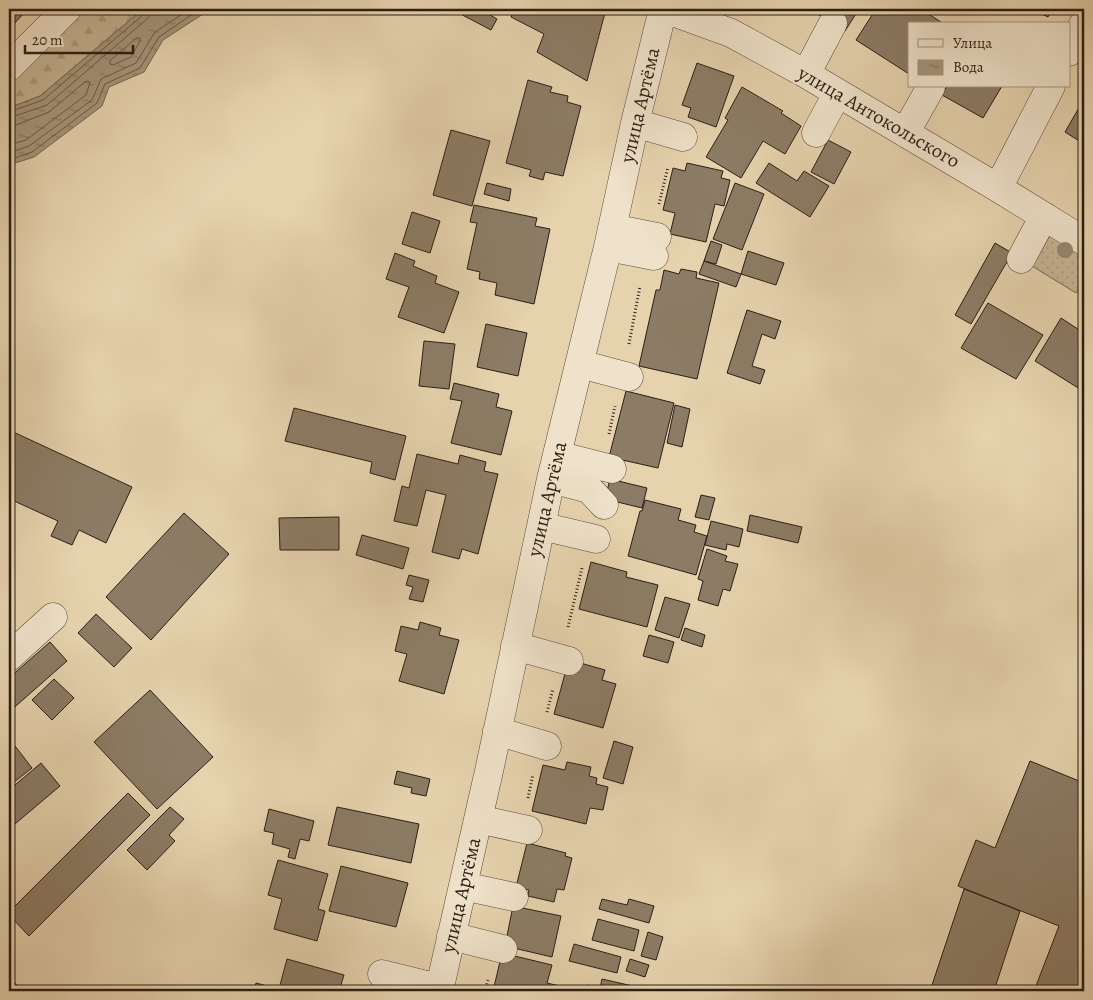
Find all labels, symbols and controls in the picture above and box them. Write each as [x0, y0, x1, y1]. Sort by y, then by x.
scale bar [25, 22, 132, 54]
legend [908, 22, 1070, 88]
text: 20 m [32, 30, 63, 50]
text: Улица [953, 33, 992, 53]
street label: улица Артёма [613, 44, 667, 166]
text: Вода [953, 57, 984, 77]
street label: улица Антокольского [792, 59, 965, 174]
street label: улица Артёма [520, 438, 574, 560]
street label: улица Артёма [434, 834, 488, 956]

